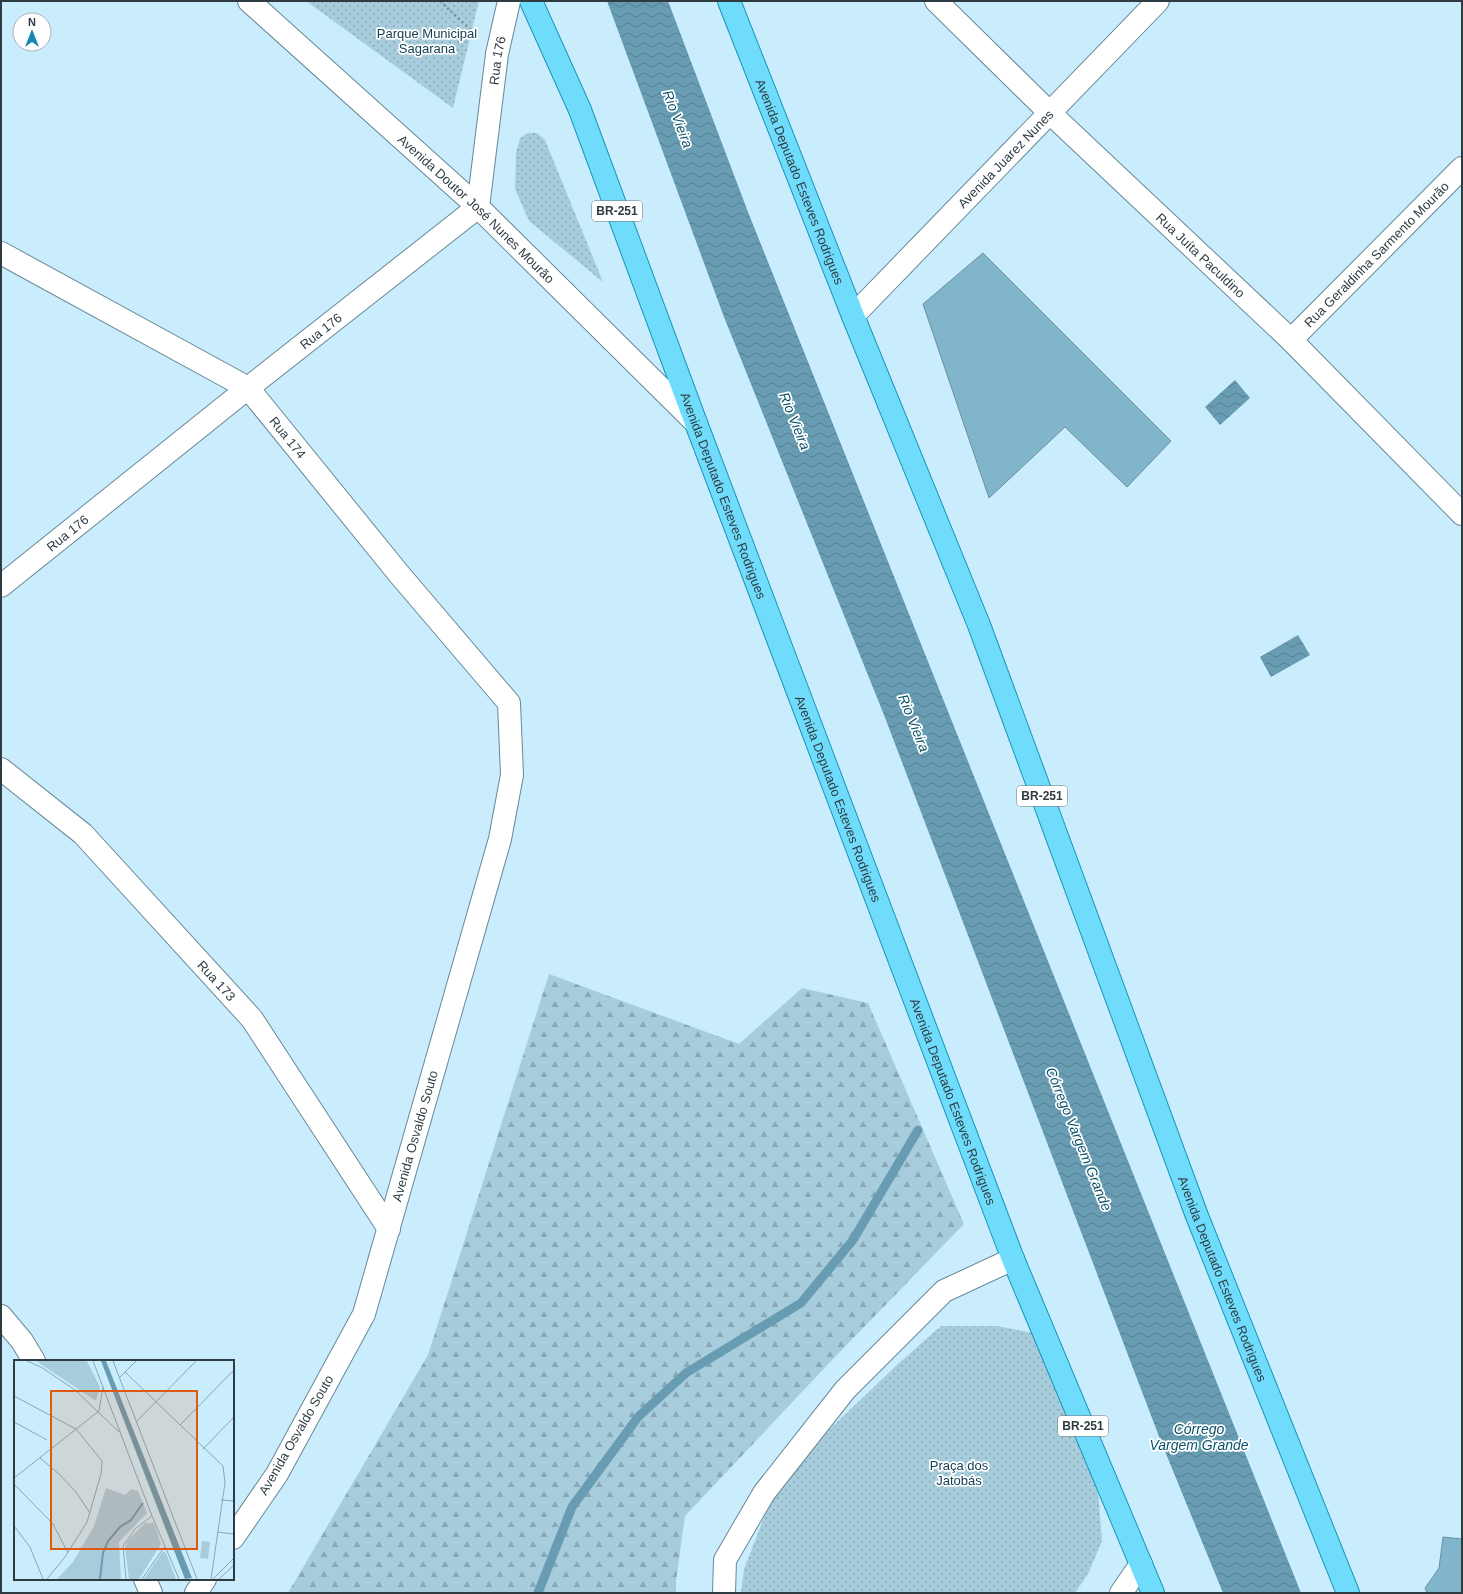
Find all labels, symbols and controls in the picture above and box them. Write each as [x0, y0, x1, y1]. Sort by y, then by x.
north arrow [12, 12, 52, 52]
text: N [28, 16, 36, 28]
park label: Parque Municipal Sagarana [377, 26, 477, 56]
street label: Rua 176 [486, 35, 508, 86]
street label: Avenida Deputado Esteves Rodrigues [753, 77, 847, 287]
water label: Rio Vieira [660, 88, 696, 150]
street label: Avenida Juarez Nunes [955, 106, 1057, 211]
street label: Avenida Doutor José Nunes Mourão [395, 131, 558, 286]
street label: Rua Geraldinha Sarmento Mourão [1301, 178, 1452, 330]
road number: BR-251 [592, 201, 642, 221]
street label: Rua Juíta Paculdino [1153, 210, 1248, 300]
street label: Rua 176 [297, 310, 345, 352]
street label: Avenida Deputado Esteves Rodrigues [678, 390, 770, 601]
water label: Rio Vieira [776, 390, 814, 452]
street label: Rua 174 [267, 413, 309, 461]
street label: Rua 176 [43, 512, 91, 554]
water label: Rio Vieira [895, 692, 933, 754]
street label: Avenida Deputado Esteves Rodrigues [792, 693, 885, 904]
road number: BR-251 [1017, 786, 1067, 806]
street label: Rua 173 [195, 957, 239, 1004]
street label: Avenida Deputado Esteves Rodrigues [907, 996, 999, 1207]
water label: Córrego Vargem Grande [1043, 1065, 1115, 1213]
street label: Avenida Osvaldo Souto [389, 1069, 441, 1203]
street label: Avenida Deputado Esteves Rodrigues [1175, 1174, 1270, 1384]
inset map [14, 1360, 234, 1580]
street label: Avenida Osvaldo Souto [256, 1373, 336, 1497]
road number: BR-251 [1058, 1416, 1108, 1436]
water label: Córrego Vargem Grande [1149, 1421, 1249, 1453]
park label: Praça dos Jatobás [930, 1458, 989, 1488]

